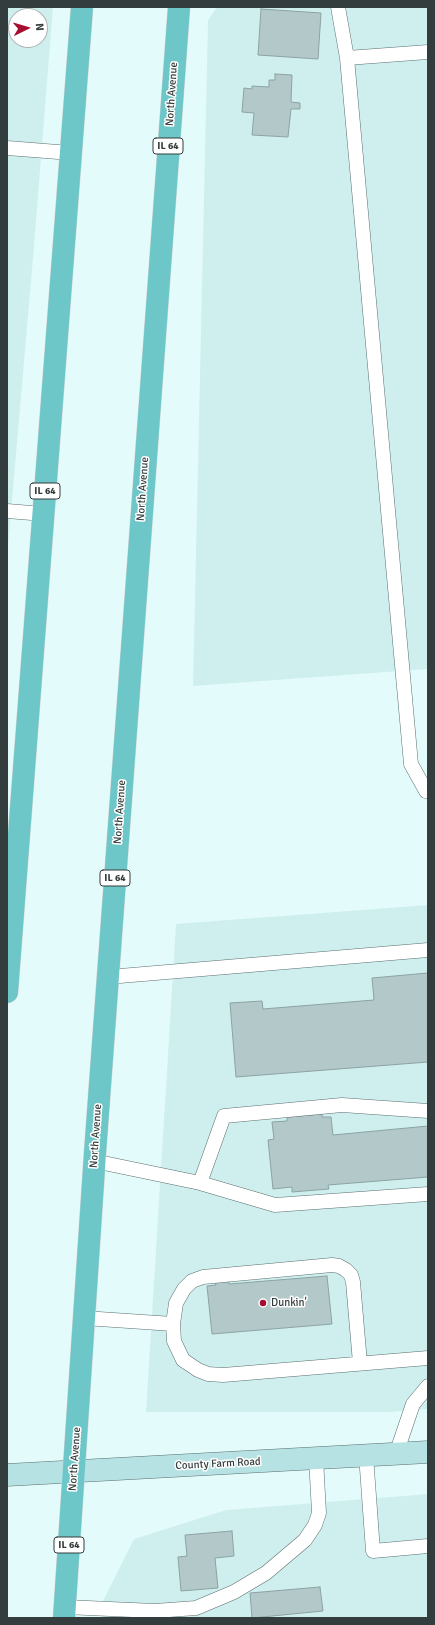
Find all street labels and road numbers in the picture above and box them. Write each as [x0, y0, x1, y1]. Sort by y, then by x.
street label: North Avenue [163, 62, 181, 126]
road number: IL 64 [153, 138, 183, 154]
street label: North Avenue [134, 457, 152, 521]
road number: IL 64 [30, 483, 60, 499]
street label: North Avenue [111, 780, 129, 844]
road number: IL 64 [100, 870, 130, 886]
street label: North Avenue [87, 1104, 105, 1168]
street label: North Avenue [66, 1427, 84, 1491]
street label: County Farm Road [175, 1455, 261, 1473]
road number: IL 64 [54, 1537, 84, 1553]

